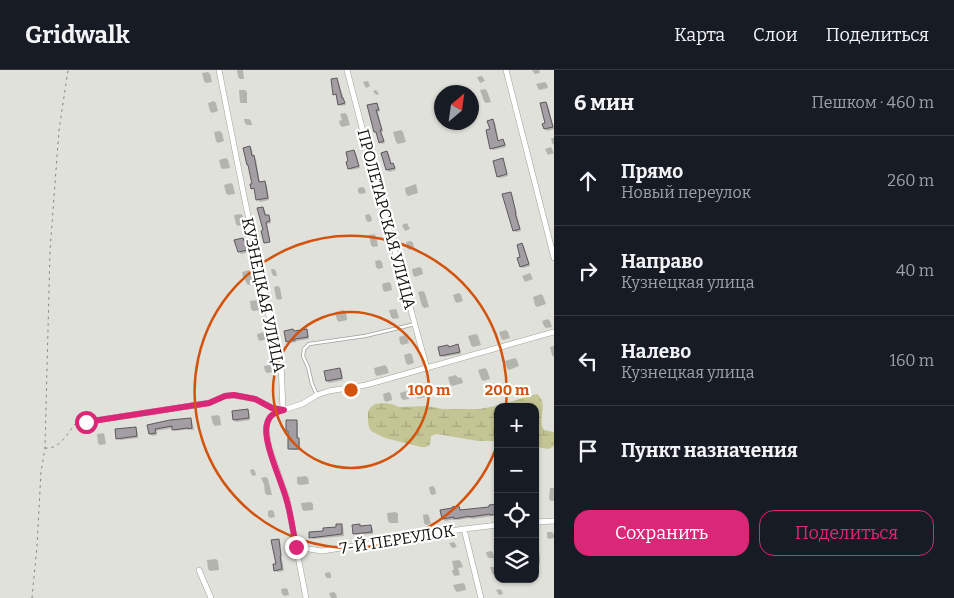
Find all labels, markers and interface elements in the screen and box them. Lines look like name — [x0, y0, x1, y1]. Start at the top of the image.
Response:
text: Gridwalk — [25, 21, 130, 49]
text: Карта — [674, 24, 725, 46]
text: Слои — [753, 24, 798, 46]
text: Поделиться — [826, 24, 929, 46]
north arrow — [434, 85, 479, 130]
text: 6 мин — [574, 90, 634, 116]
text: Пешком · 460 m — [812, 93, 934, 112]
street label: ПРОЛЕТАРСКАЯ УЛИЦА — [353, 127, 420, 312]
text: Прямо — [621, 160, 683, 183]
icon: ahead — [574, 167, 602, 195]
text: 260 m — [887, 171, 934, 190]
text: Новый переулок — [621, 183, 751, 202]
street label: КУЗНЕЦКАЯ УЛИЦА — [238, 216, 289, 375]
text: Направо — [621, 250, 703, 273]
icon: right — [574, 257, 602, 285]
text: 40 m — [896, 261, 934, 280]
text: Кузнецкая улица — [621, 273, 754, 292]
text: Налево — [621, 340, 691, 363]
icon: left — [574, 347, 602, 375]
text: 160 m — [889, 351, 934, 370]
text: Кузнецкая улица — [621, 363, 754, 382]
centre of rings — [342, 381, 360, 399]
text: 100 m — [408, 381, 451, 399]
text: 200 m — [485, 381, 530, 399]
map controls — [494, 403, 539, 583]
button: + — [494, 403, 539, 448]
route start — [75, 411, 98, 434]
icon: arrive — [574, 437, 602, 465]
text: Пункт назначения — [621, 439, 798, 462]
button: − — [494, 448, 539, 493]
button: locate — [494, 493, 539, 538]
button: Сохранить — [574, 510, 749, 556]
button: Поделиться — [759, 510, 934, 556]
street label: 7-Й ПЕРЕУЛОК — [338, 520, 457, 558]
route end — [285, 536, 308, 559]
button: layers — [494, 538, 539, 583]

